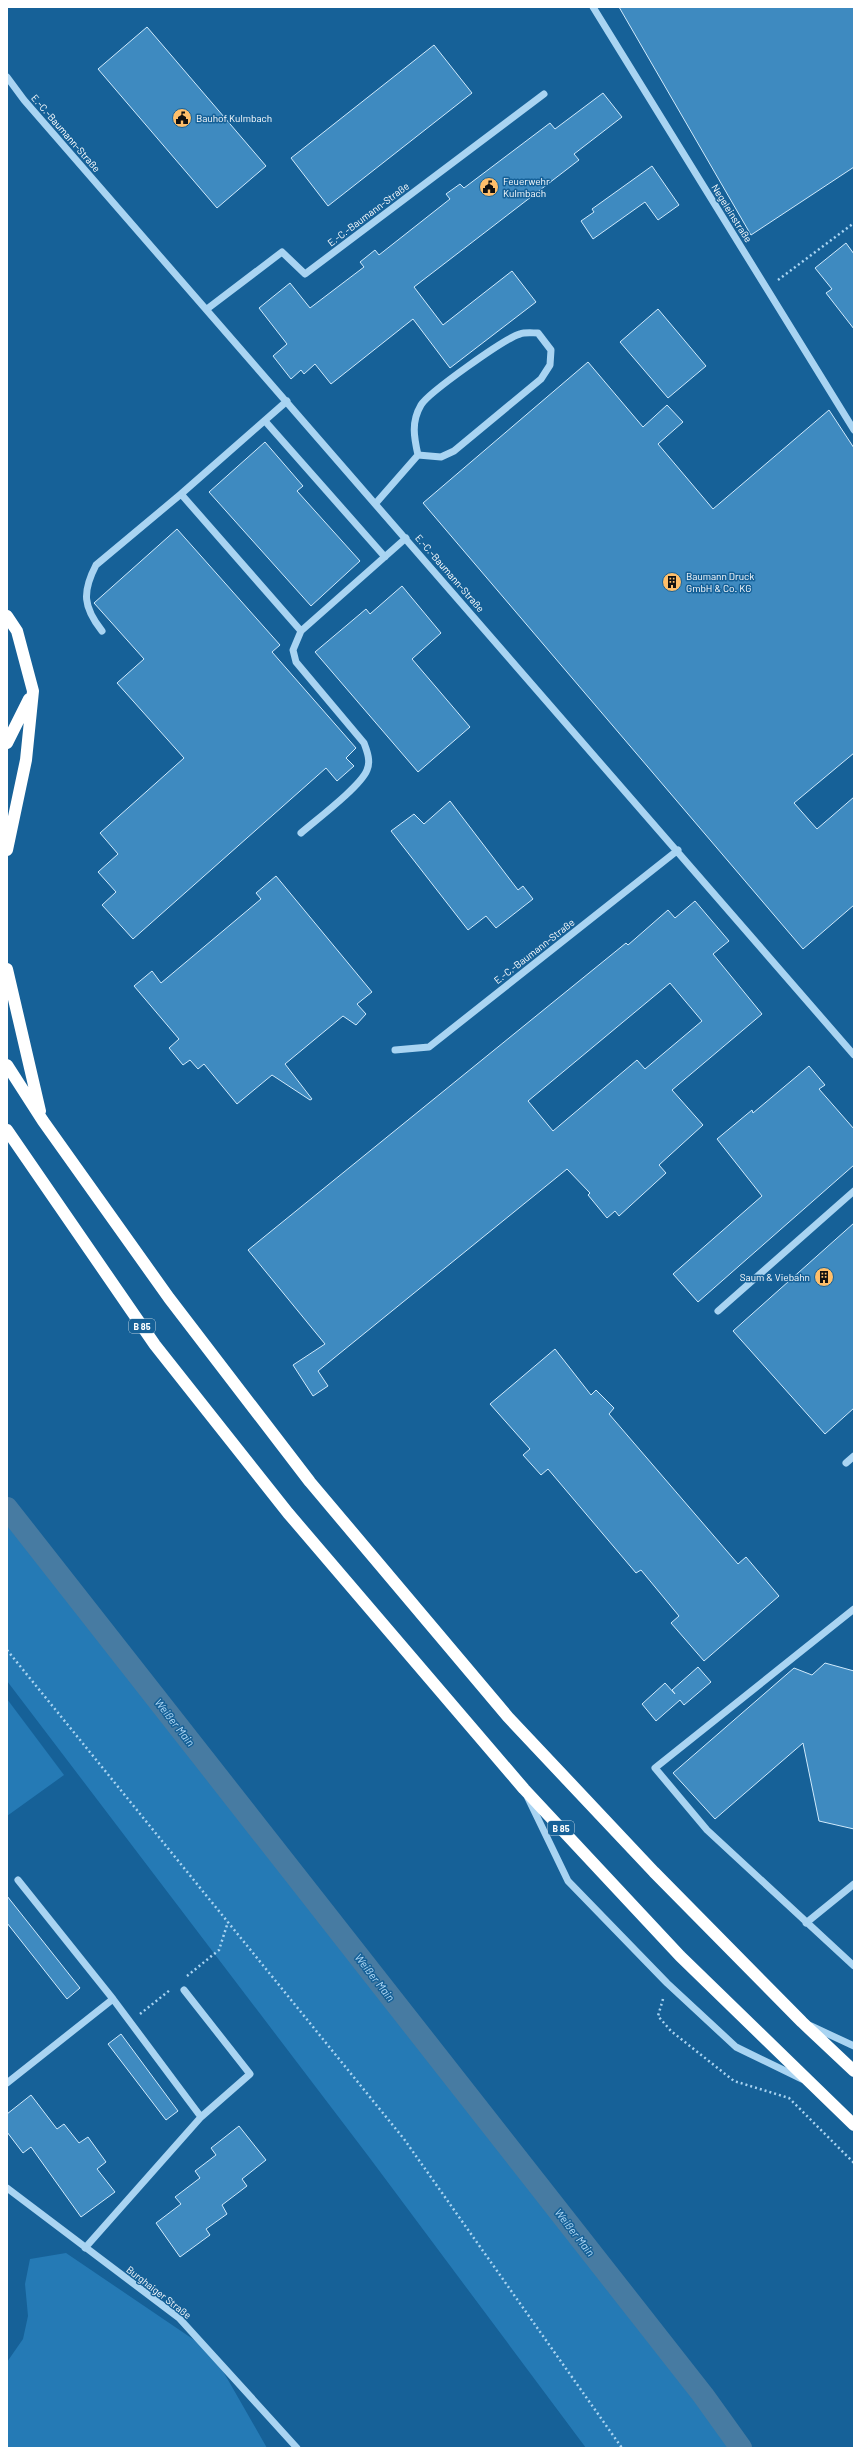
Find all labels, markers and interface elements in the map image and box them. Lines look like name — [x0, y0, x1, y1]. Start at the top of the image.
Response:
street label: E.-C.-Baumann-Straße — [29, 92, 103, 174]
public building icon: Bauhof Kulmbach — [171, 107, 193, 129]
place label: Bauhof Kulmbach — [196, 112, 272, 124]
place label: Feuerwehr Kulmbach — [503, 175, 550, 199]
public building icon: Feuerwehr Kulmbach — [478, 176, 500, 198]
street label: E.-C.-Baumann-Straße — [325, 179, 411, 249]
street label: Negeleinstraße — [709, 182, 755, 244]
street label: E.-C.-Baumann-Straße — [413, 532, 487, 614]
place label: Baumann Druck GmbH & Co. KG — [686, 570, 754, 594]
building icon: Baumann Druck GmbH & Co. KG — [661, 571, 683, 593]
street label: E.-C.-Baumann-Straße — [491, 916, 577, 986]
building icon: Saum & Viebahn — [813, 1266, 835, 1288]
place label: Saum & Viebahn — [740, 1271, 810, 1283]
road number: B 85 — [129, 1319, 155, 1333]
water label: Weißer Main — [152, 1696, 198, 1749]
road number: B 85 — [548, 1821, 574, 1835]
water label: Weißer Main — [352, 1951, 398, 2004]
water label: Weißer Main — [552, 2206, 598, 2259]
street label: Burghaiger Straße — [124, 2263, 194, 2321]

